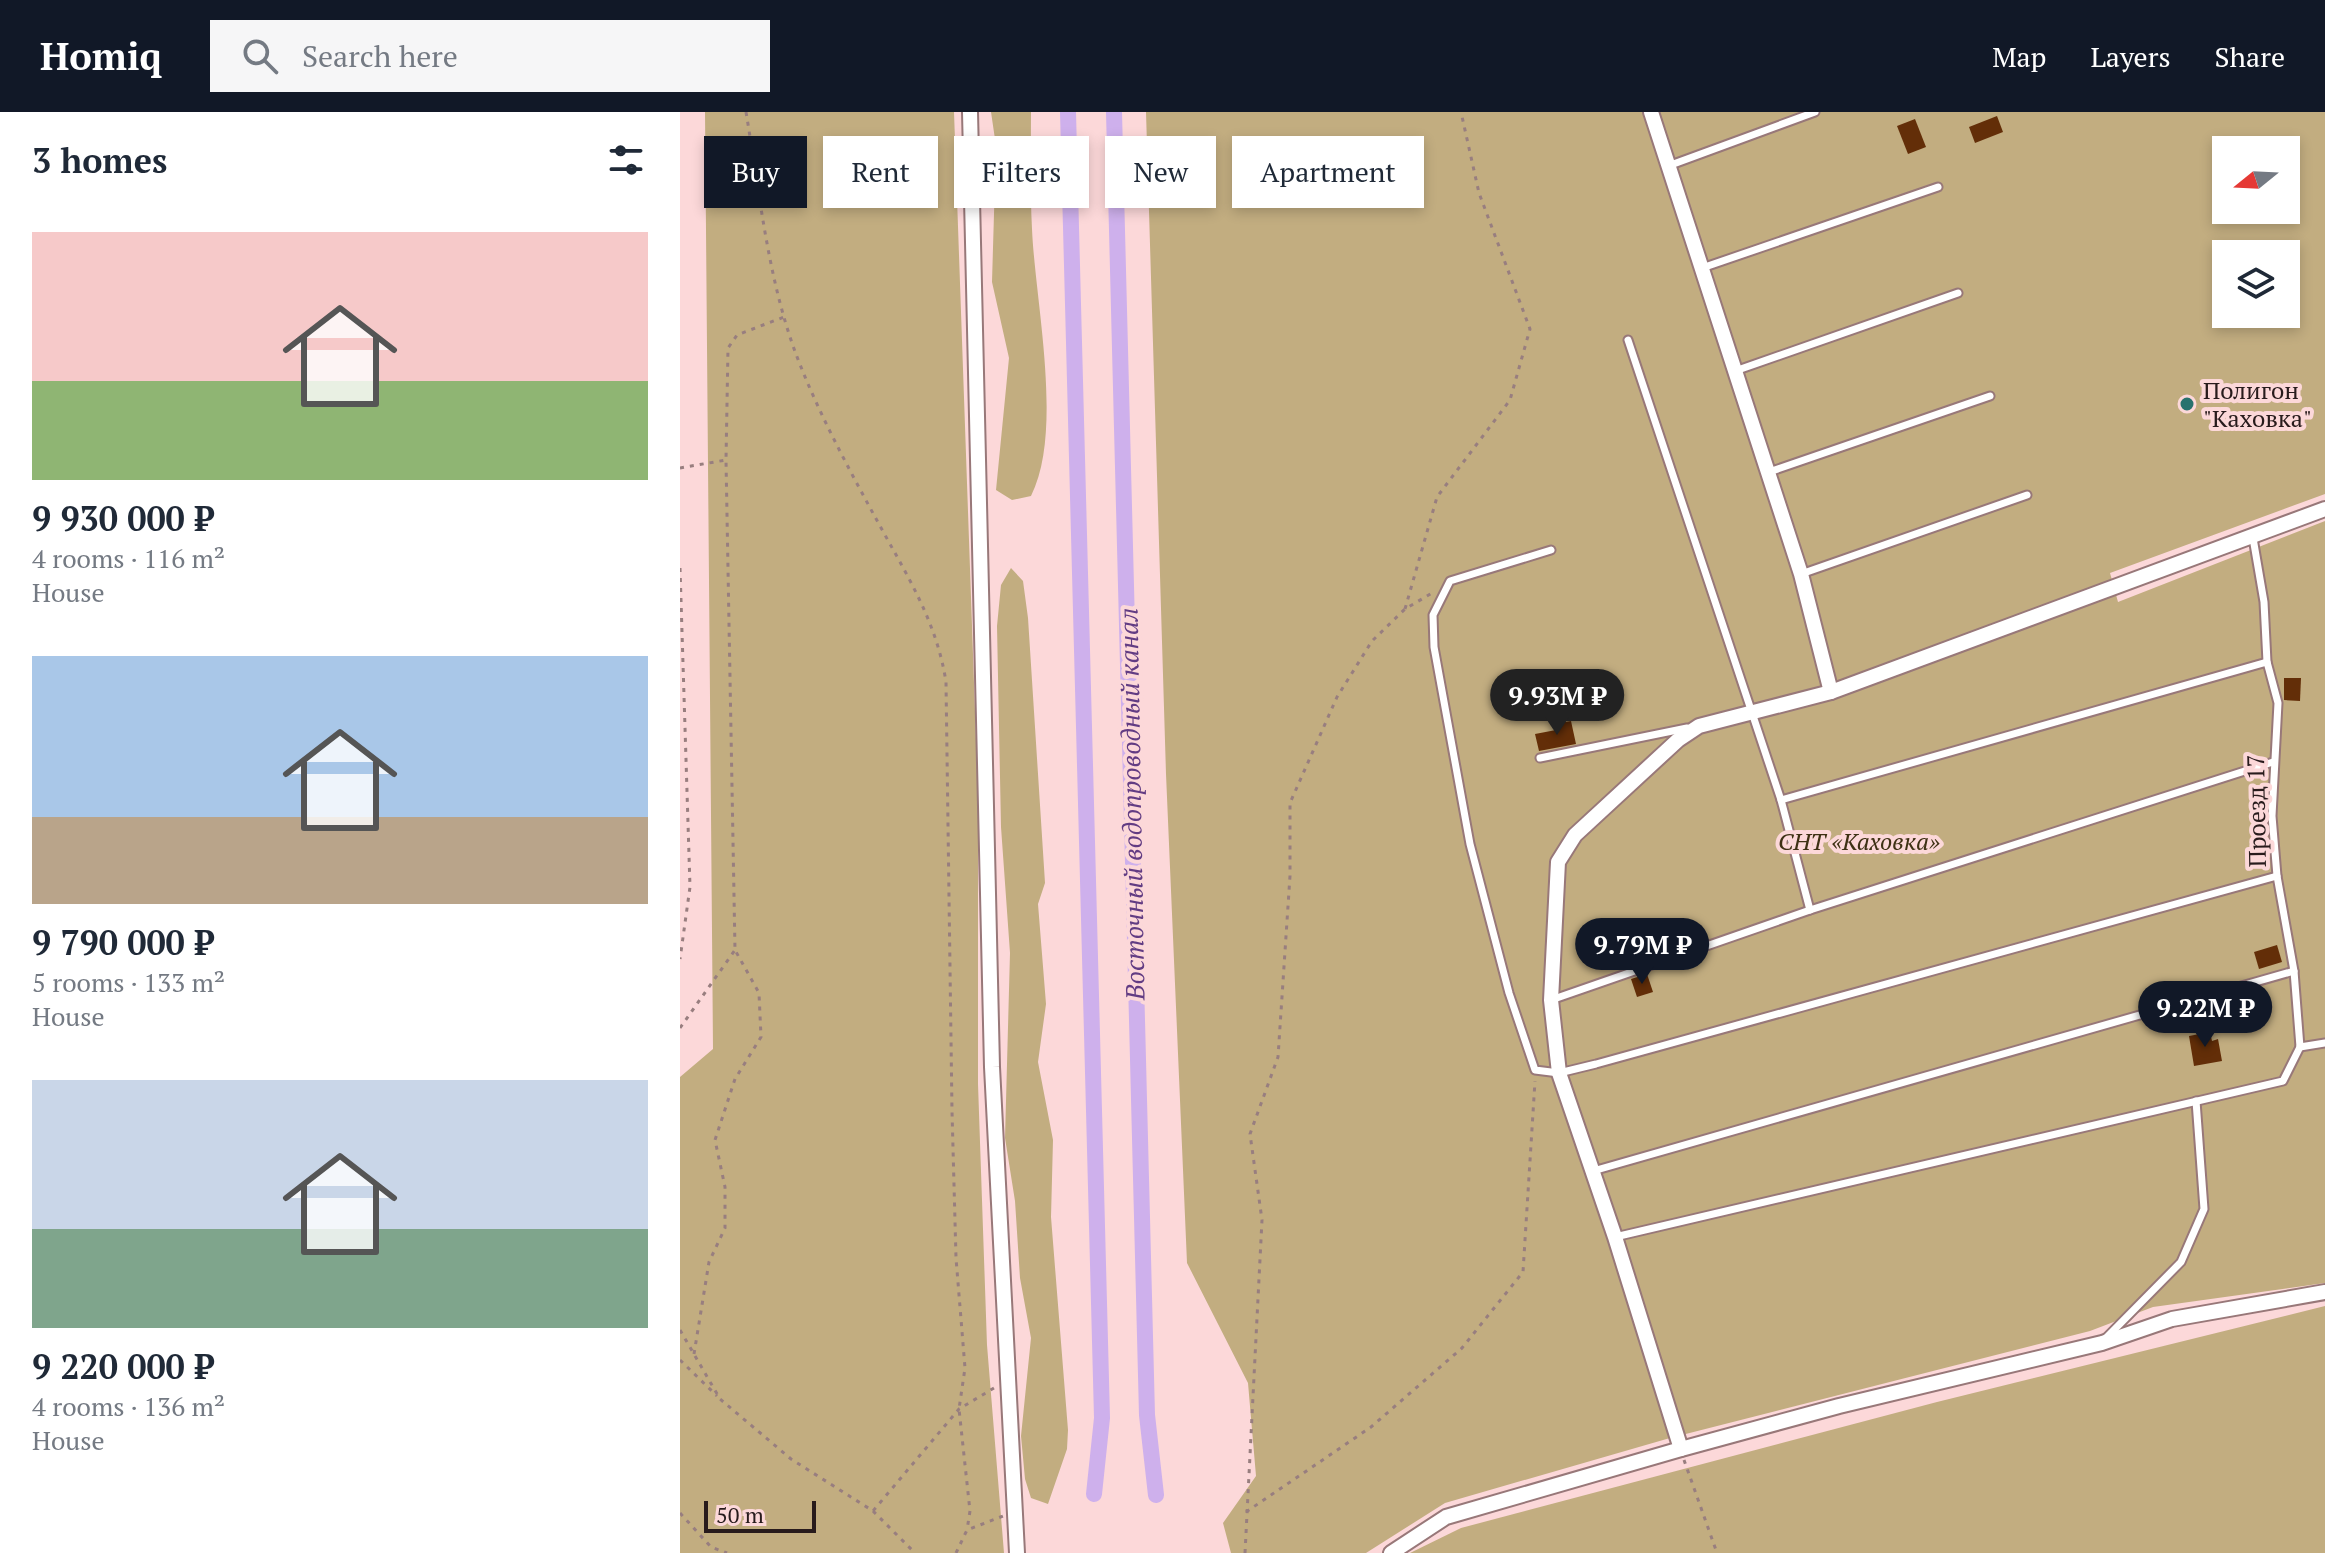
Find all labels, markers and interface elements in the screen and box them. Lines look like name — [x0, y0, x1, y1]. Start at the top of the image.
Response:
search box — [210, 20, 770, 92]
text: Homiq — [40, 31, 162, 81]
icon: search — [238, 34, 282, 78]
text: Search here — [302, 36, 458, 76]
text: Map — [1992, 38, 2046, 75]
text: Layers — [2090, 38, 2171, 75]
text: Share — [2215, 38, 2285, 75]
chip: Buy — [704, 136, 807, 208]
chip: Rent — [823, 136, 938, 208]
chip: Filters — [954, 136, 1089, 208]
chip: New — [1105, 136, 1216, 208]
chip: Apartment — [1232, 136, 1424, 208]
north arrow — [2212, 136, 2300, 224]
map controls — [2212, 136, 2300, 328]
text: 3 homes — [32, 138, 167, 183]
icon: filters — [604, 138, 648, 182]
button: layers — [2212, 240, 2300, 328]
icon: home — [268, 284, 412, 428]
place label: Полигон "Каховка" — [2203, 374, 2312, 434]
marker: Полигон "Каховка" — [2178, 395, 2196, 413]
text: 9 930 000 ₽ — [32, 496, 213, 541]
text: 4 rooms · 116 m² — [32, 541, 225, 575]
text: House — [32, 575, 105, 609]
water label: Восточный водопроводный канал — [1111, 608, 1151, 1001]
pin: 9.93M ₽ — [1483, 669, 1631, 737]
text: 9.93M ₽ — [1508, 678, 1606, 712]
icon: home — [268, 708, 412, 852]
street label: Проезд 17 — [2239, 754, 2273, 868]
park label: СНТ «Каховка» — [1778, 825, 1940, 857]
pin: 9.79M ₽ — [1568, 918, 1716, 986]
text: 9 790 000 ₽ — [32, 920, 213, 965]
text: 9.79M ₽ — [1593, 927, 1691, 961]
text: 5 rooms · 133 m² — [32, 965, 225, 999]
pin: 9.22M ₽ — [2131, 981, 2279, 1049]
text: 9.22M ₽ — [2156, 990, 2254, 1024]
text: House — [32, 999, 105, 1033]
icon: home — [268, 1132, 412, 1276]
text: 9 220 000 ₽ — [32, 1344, 213, 1389]
text: 4 rooms · 136 m² — [32, 1389, 225, 1423]
text: House — [32, 1423, 105, 1457]
scale bar — [704, 1497, 816, 1533]
text: 50 m — [716, 1500, 764, 1529]

